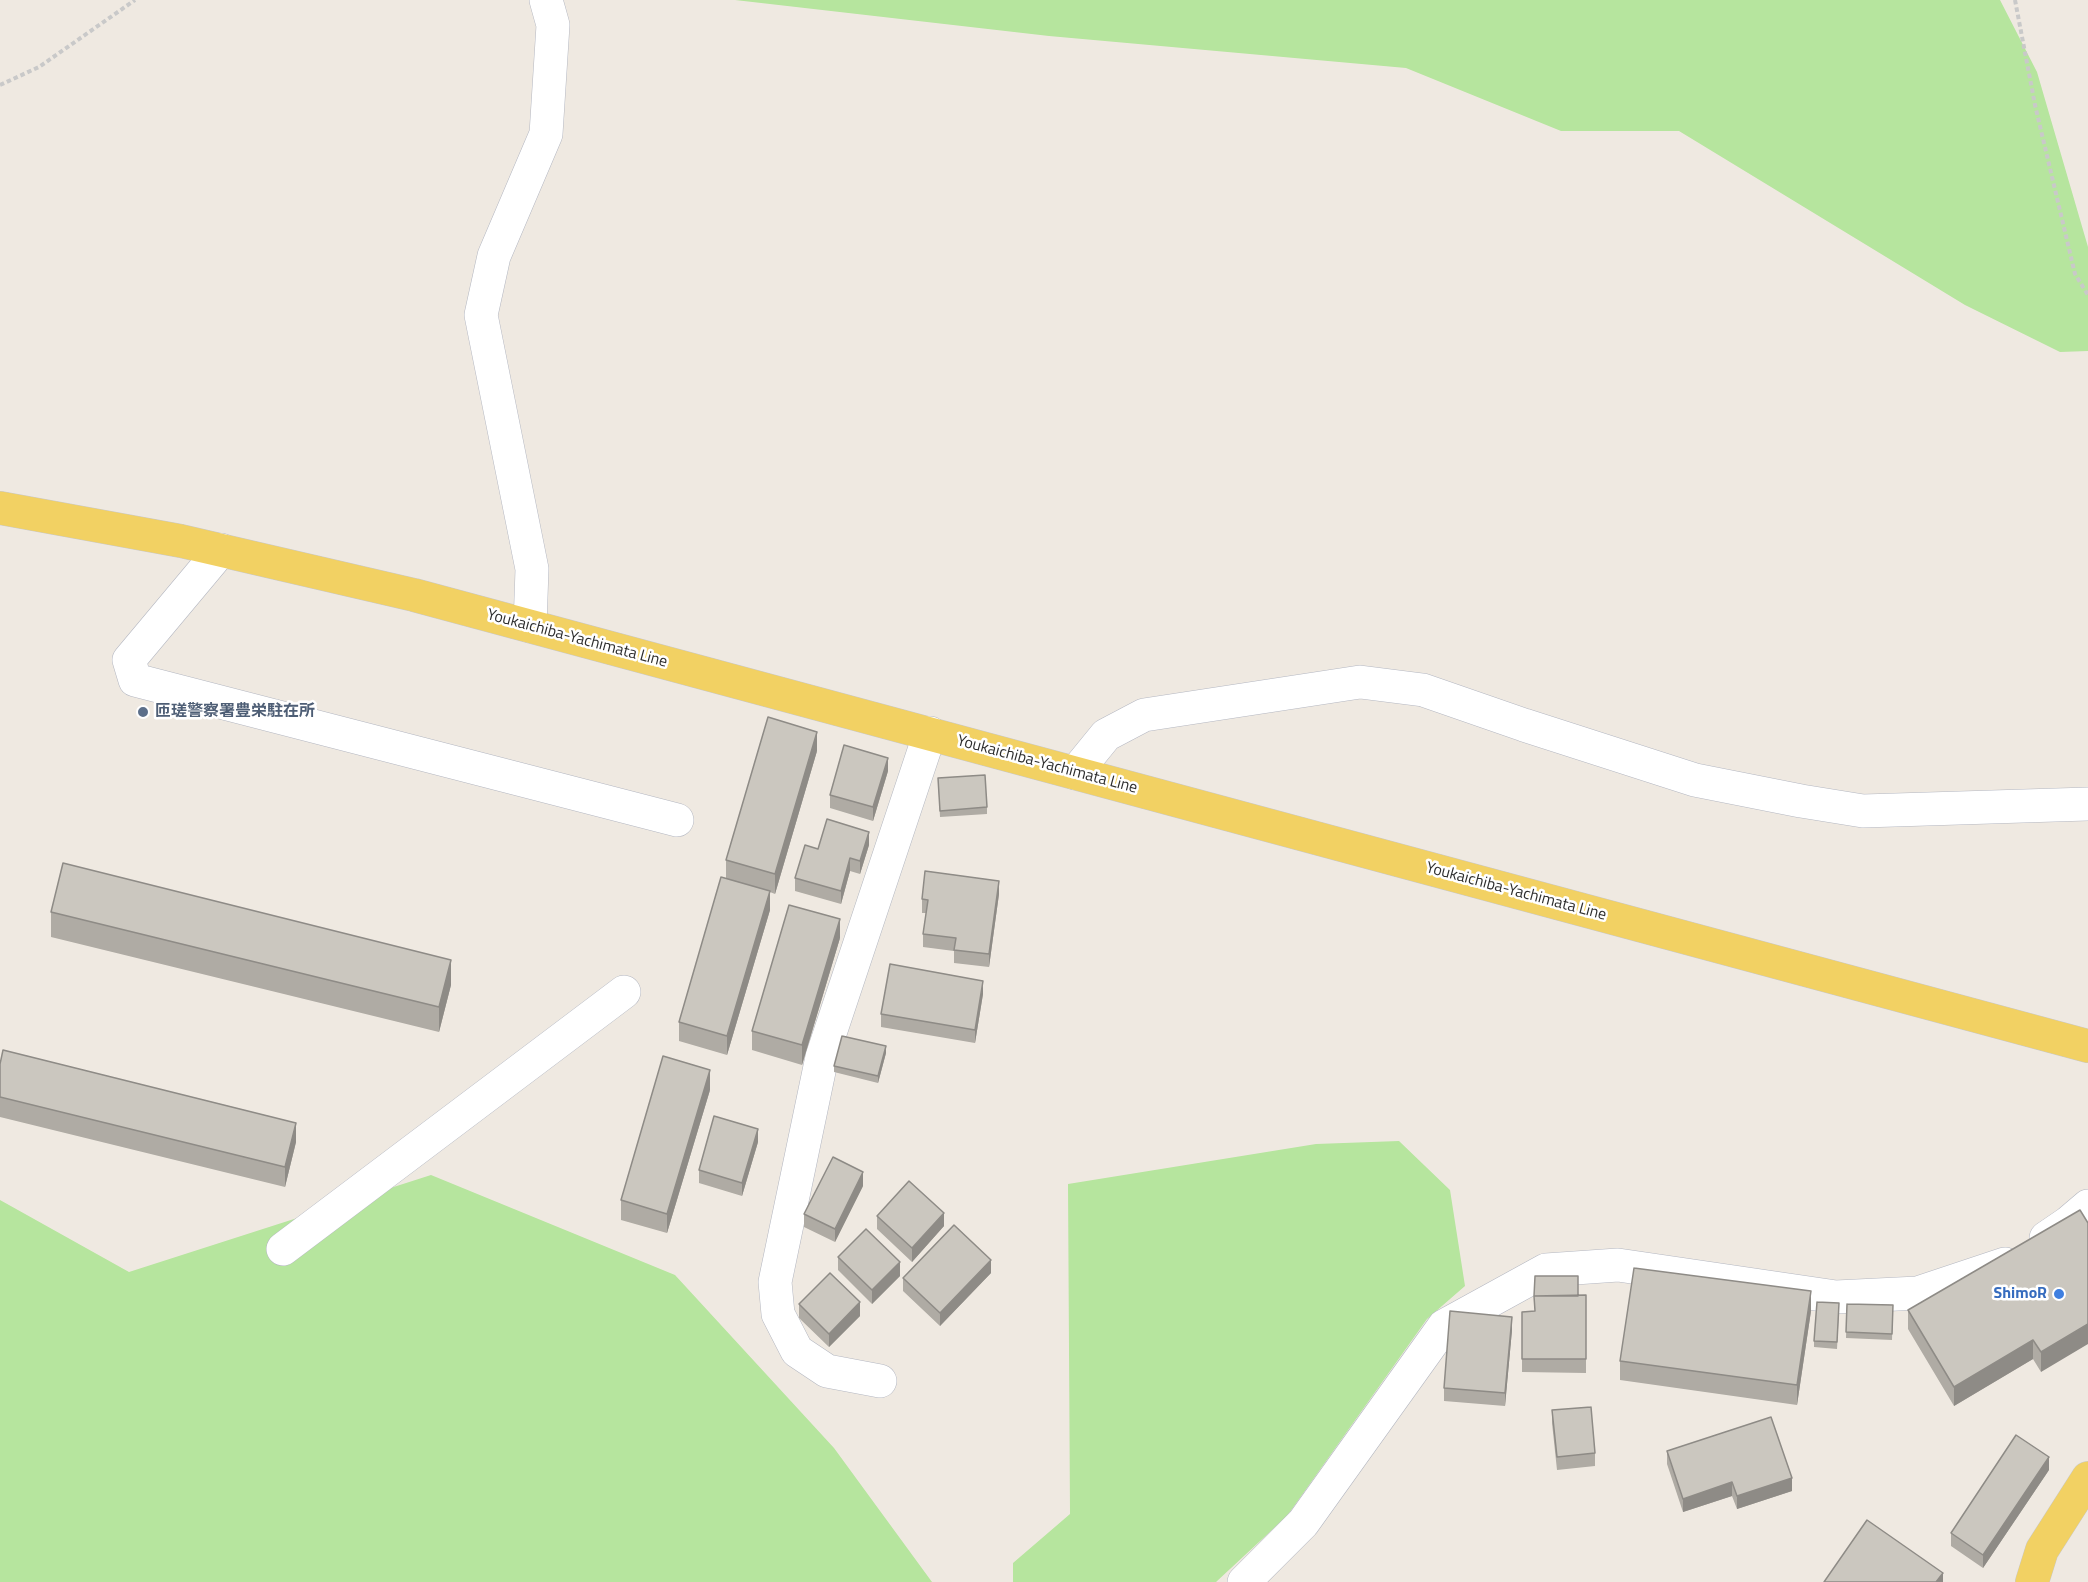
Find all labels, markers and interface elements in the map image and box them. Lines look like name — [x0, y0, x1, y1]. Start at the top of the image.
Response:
street label: Youkaichiba-Yachimata Line — [485, 606, 669, 672]
place label: 匝瑳警察署豊栄駐在所 — [155, 702, 315, 722]
marker: 匝瑳警察署豊栄駐在所 — [136, 705, 150, 719]
street label: Youkaichiba-Yachimata Line — [955, 732, 1139, 798]
street label: Youkaichiba-Yachimata Line — [1424, 859, 1608, 925]
place label: ShimoR — [1994, 1284, 2047, 1304]
marker: ShimoR — [2052, 1287, 2066, 1301]

